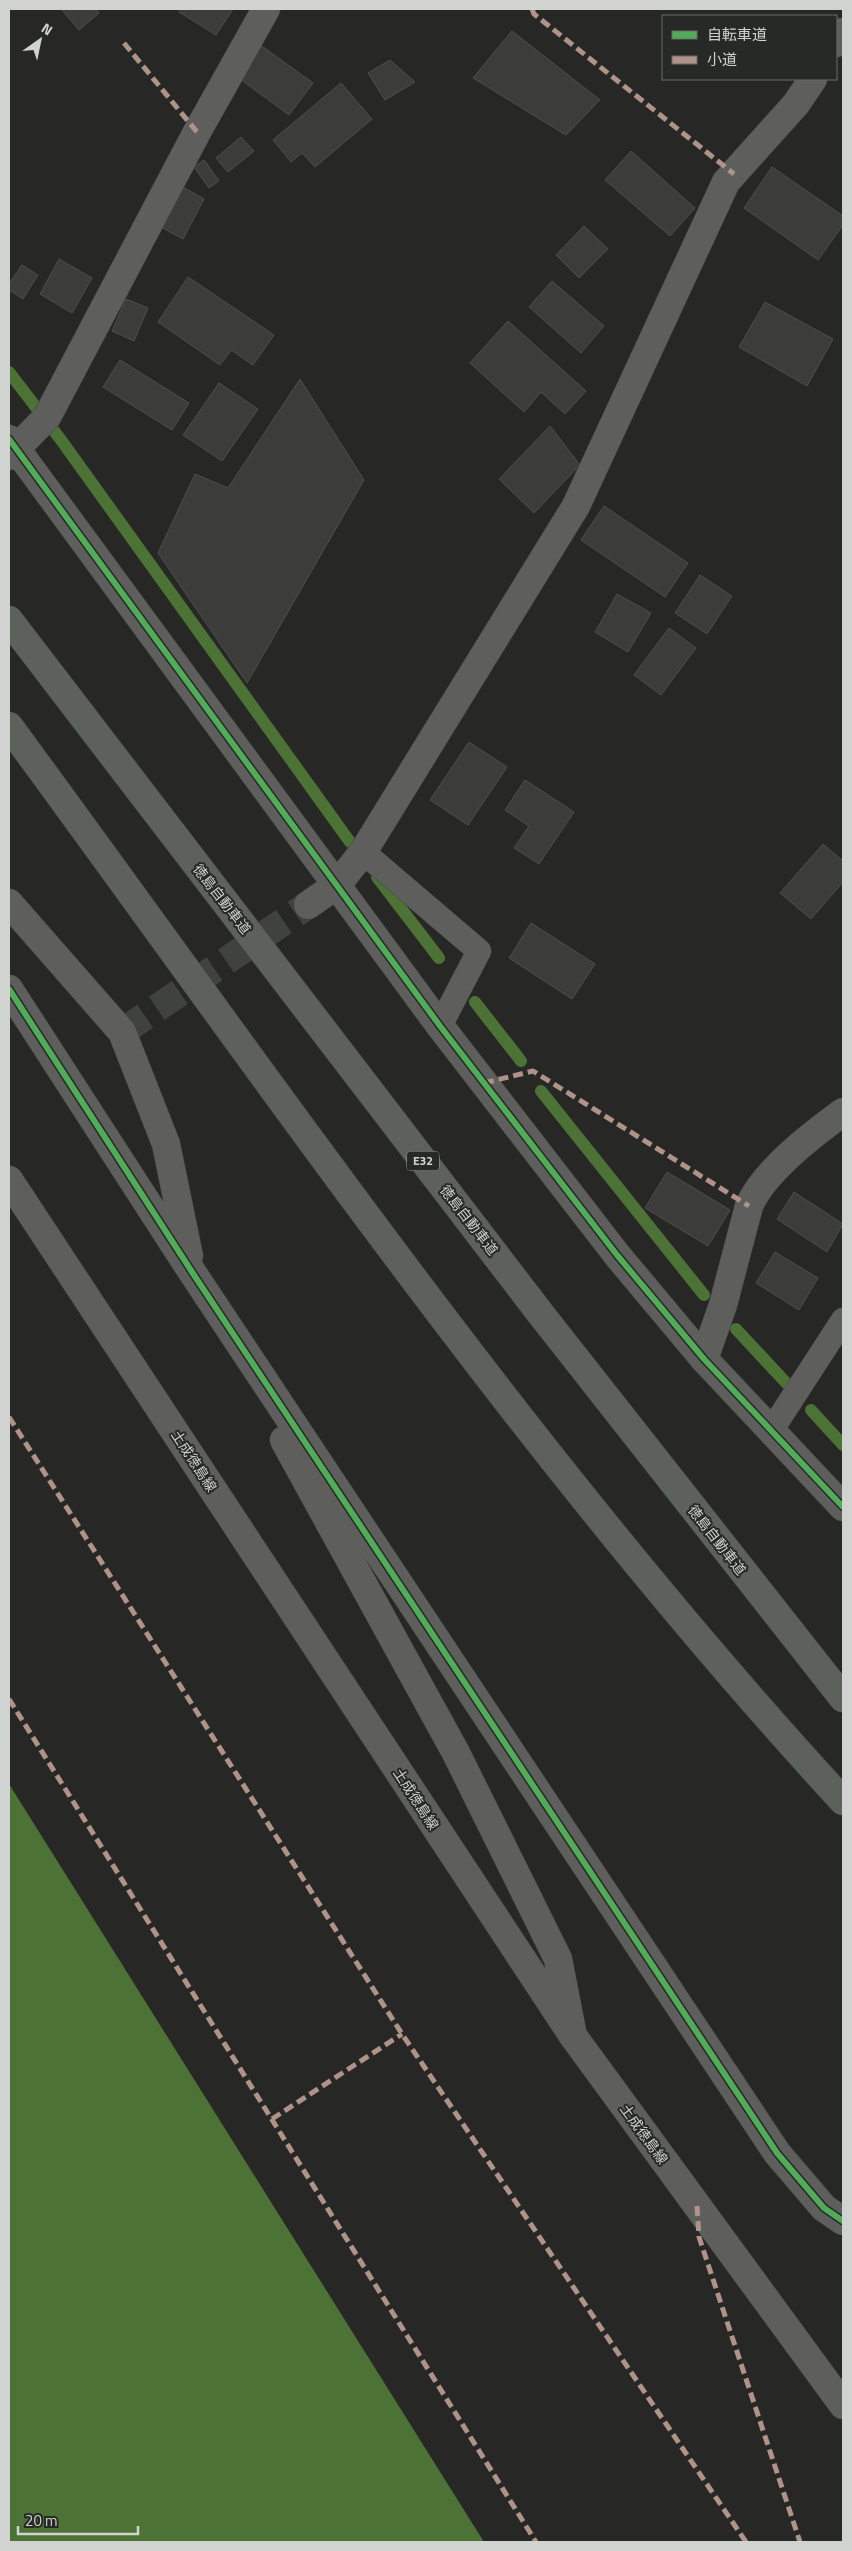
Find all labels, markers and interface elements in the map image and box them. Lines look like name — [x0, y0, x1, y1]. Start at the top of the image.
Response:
north arrow — [15, 15, 65, 65]
legend — [662, 15, 837, 80]
text: N — [38, 17, 57, 40]
text: 自転車道 — [707, 23, 767, 46]
text: 小道 — [707, 48, 737, 71]
street label: 徳島自動車道 — [188, 859, 257, 938]
road number: E32 — [407, 1152, 439, 1170]
street label: 徳島自動車道 — [435, 1180, 504, 1259]
street label: 土成徳島線 — [167, 1426, 222, 1496]
street label: 徳島自動車道 — [683, 1500, 752, 1579]
street label: 土成徳島線 — [389, 1764, 444, 1834]
street label: 土成徳島線 — [615, 2099, 673, 2168]
scale bar — [18, 2504, 138, 2536]
text: 20 m — [25, 2509, 58, 2532]

